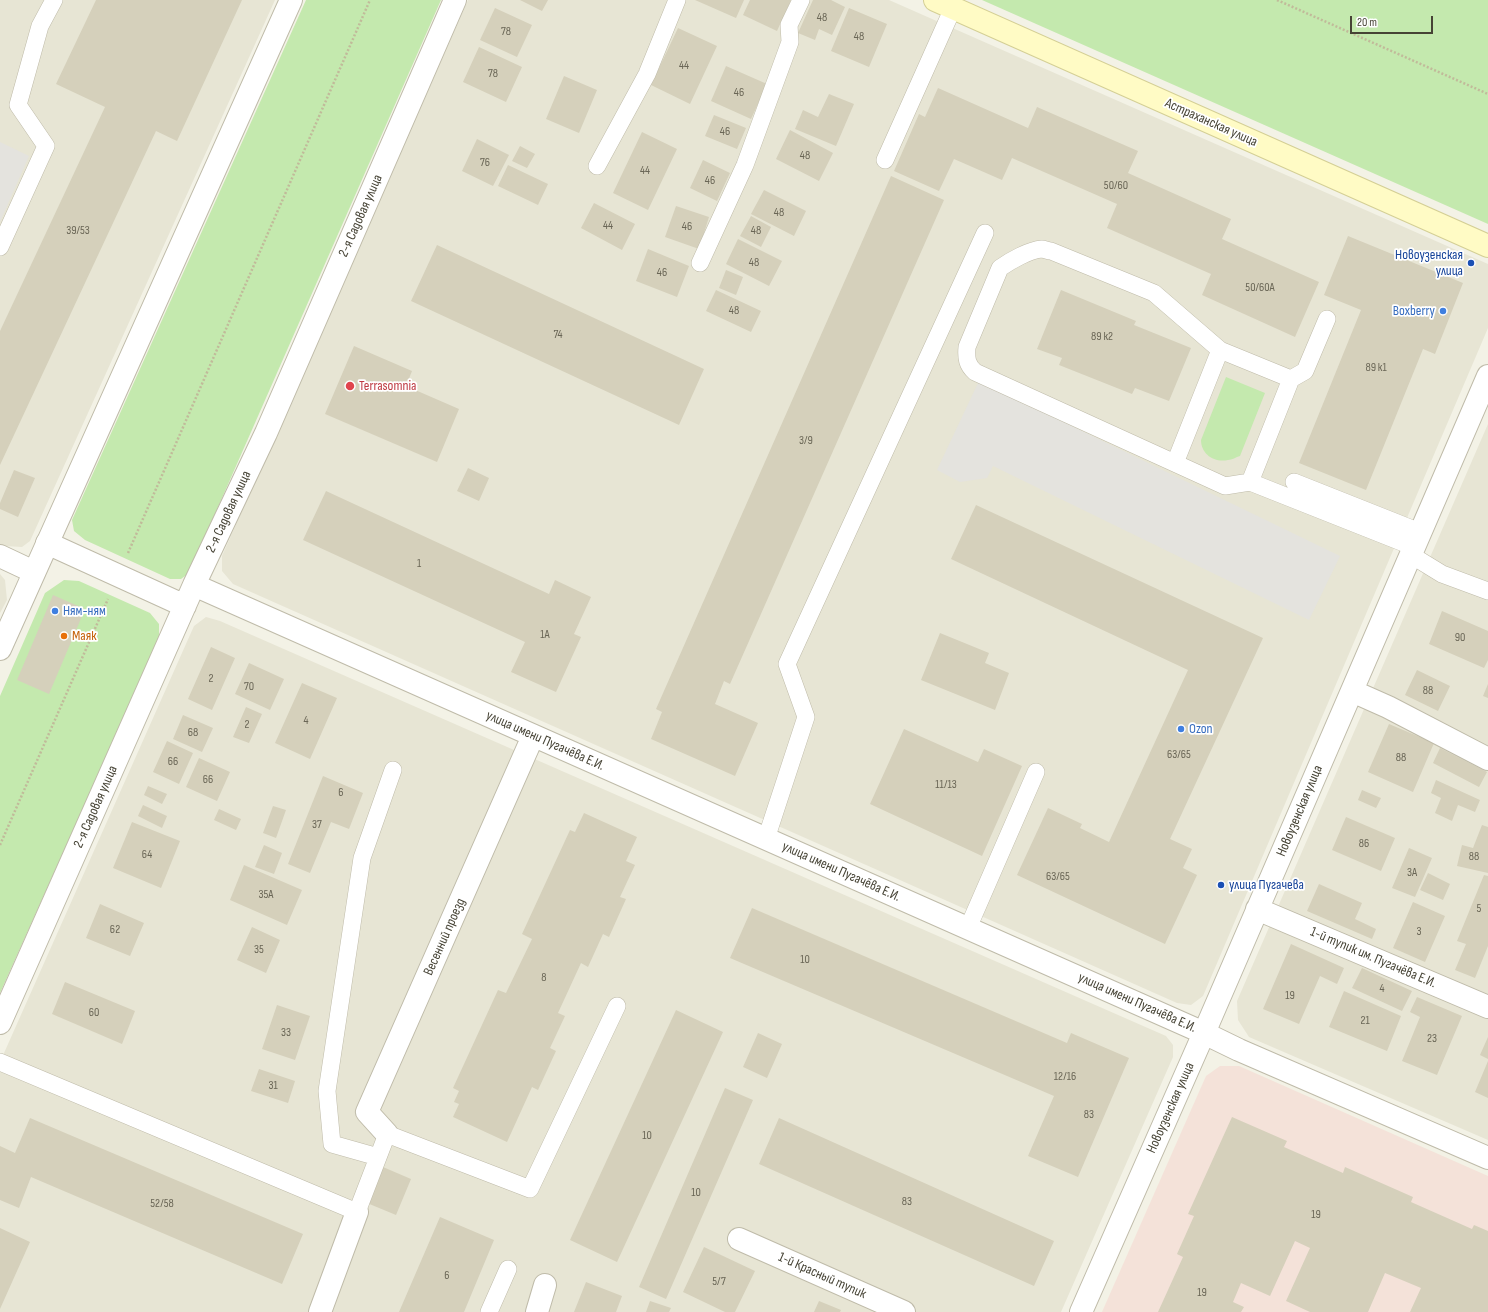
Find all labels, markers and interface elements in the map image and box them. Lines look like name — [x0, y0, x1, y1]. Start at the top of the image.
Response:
scale bar — [1352, 8, 1435, 34]
house number: 48 — [817, 11, 827, 25]
text: 20 m — [1357, 15, 1377, 30]
house number: 78 — [501, 25, 511, 39]
house number: 48 — [854, 30, 864, 44]
house number: 44 — [679, 59, 689, 73]
house number: 78 — [488, 67, 498, 81]
house number: 46 — [734, 86, 744, 100]
street label: Астраханская улица — [1162, 95, 1260, 151]
house number: 46 — [720, 125, 730, 139]
house number: 48 — [800, 149, 810, 163]
house number: 76 — [480, 156, 490, 170]
house number: 44 — [640, 164, 650, 178]
street label: 2-я Садовая улица — [335, 172, 387, 260]
house number: 46 — [705, 174, 715, 188]
house number: 50/60 — [1104, 179, 1128, 193]
house number: 48 — [774, 206, 784, 220]
house number: 44 — [603, 219, 613, 233]
house number: 46 — [682, 220, 692, 234]
house number: 39/53 — [66, 224, 90, 238]
house number: 48 — [751, 224, 761, 238]
place label: Новоузенская улица — [1395, 247, 1463, 280]
house number: 48 — [749, 256, 759, 270]
marker: Новоузенская улица — [1466, 258, 1476, 268]
house number: 46 — [657, 266, 667, 280]
house number: 50/60А — [1245, 281, 1275, 295]
place label: Boxberry — [1393, 303, 1435, 319]
house number: 48 — [729, 304, 739, 318]
marker: Boxberry — [1438, 306, 1448, 316]
house number: 74 — [553, 328, 563, 342]
house number: 89 к2 — [1091, 330, 1113, 344]
house number: 89 к1 — [1365, 361, 1387, 375]
place label: Terrasomnia — [359, 378, 416, 394]
marker: Terrasomnia — [344, 380, 356, 392]
house number: 3/9 — [799, 434, 813, 448]
street label: 2-я Садовая улица — [203, 468, 255, 556]
house number: 1 — [417, 557, 421, 571]
place label: Ням-ням — [63, 603, 106, 619]
marker: Ням-ням — [50, 606, 60, 616]
place label: Маяк — [72, 628, 96, 644]
house number: 1А — [540, 628, 550, 642]
marker: Маяк — [59, 631, 69, 641]
house number: 90 — [1455, 631, 1465, 645]
house number: 2 — [209, 672, 213, 686]
house number: 70 — [244, 680, 254, 694]
house number: 88 — [1423, 684, 1433, 698]
street label: улица имени Пугачёва Е.И. — [483, 707, 607, 775]
house number: 4 — [303, 714, 309, 728]
house number: 2 — [245, 718, 249, 732]
place label: Ozon — [1189, 721, 1213, 737]
marker: Ozon — [1176, 724, 1186, 734]
house number: 68 — [188, 726, 198, 740]
house number: 63/65 — [1167, 748, 1191, 762]
house number: 88 — [1396, 751, 1406, 765]
house number: 66 — [168, 755, 178, 769]
street label: 2-я Садовая улица — [70, 763, 122, 851]
street label: Новоузенская улица — [1273, 763, 1327, 859]
house number: 66 — [203, 773, 213, 787]
house number: 11/13 — [935, 778, 957, 792]
house number: 6 — [338, 786, 344, 800]
house number: 37 — [312, 818, 322, 832]
house number: 86 — [1359, 837, 1369, 851]
street label: улица имени Пугачёва Е.И. — [779, 838, 903, 906]
house number: 64 — [142, 848, 152, 862]
house number: 88 — [1469, 850, 1479, 864]
house number: 3А — [1407, 866, 1417, 880]
house number: 63/65 — [1046, 870, 1070, 884]
place label: улица Пугачева — [1229, 877, 1304, 893]
marker: улица Пугачева — [1216, 880, 1226, 890]
house number: 35А — [259, 888, 273, 902]
street label: Весенний проезд — [420, 896, 470, 978]
house number: 5 — [1477, 902, 1481, 916]
house number: 62 — [110, 923, 120, 937]
street label: 1-й тупик им. Пугачёва Е.И. — [1307, 924, 1439, 992]
house number: 3 — [1416, 925, 1422, 939]
house number: 35 — [254, 943, 264, 957]
house number: 10 — [800, 953, 810, 967]
street label: улица имени Пугачёва Е.И. — [1075, 969, 1199, 1037]
house number: 8 — [541, 971, 547, 985]
house number: 4 — [1379, 982, 1385, 996]
house number: 19 — [1285, 989, 1295, 1003]
house number: 60 — [89, 1006, 99, 1020]
house number: 21 — [1360, 1014, 1370, 1028]
house number: 33 — [281, 1026, 291, 1040]
house number: 23 — [1427, 1032, 1437, 1046]
street label: Новоузенская улица — [1143, 1060, 1199, 1156]
house number: 12/16 — [1054, 1070, 1076, 1084]
house number: 31 — [268, 1079, 278, 1093]
house number: 83 — [1084, 1108, 1094, 1122]
house number: 10 — [642, 1129, 652, 1143]
house number: 10 — [691, 1186, 701, 1200]
house number: 83 — [902, 1195, 912, 1209]
house number: 52/58 — [150, 1197, 174, 1211]
house number: 19 — [1311, 1208, 1321, 1222]
street label: 1-й Красный тупик — [775, 1249, 869, 1303]
house number: 6 — [444, 1269, 450, 1283]
house number: 5/7 — [712, 1275, 726, 1289]
house number: 19 — [1197, 1286, 1207, 1300]

